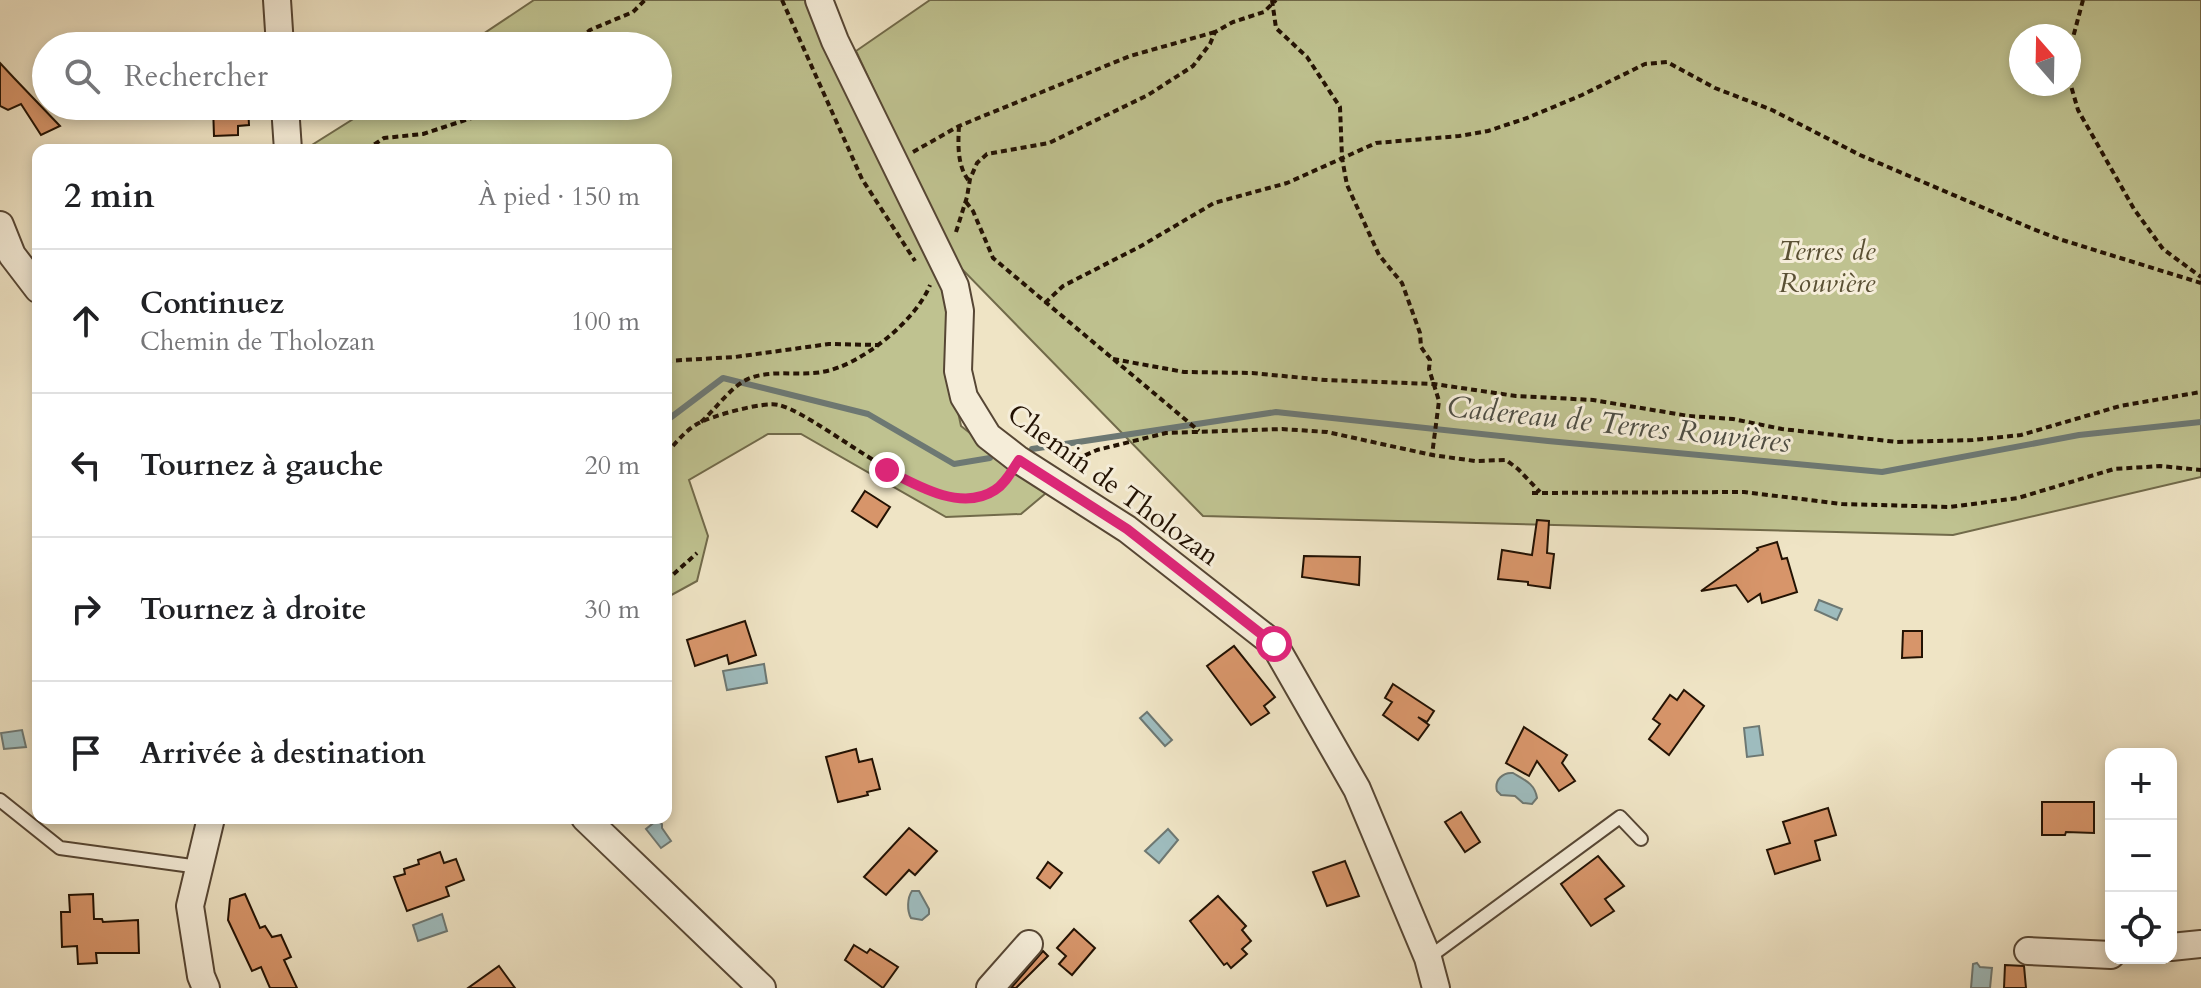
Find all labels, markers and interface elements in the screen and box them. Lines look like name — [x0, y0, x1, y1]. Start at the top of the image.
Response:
north arrow — [2009, 24, 2081, 96]
search box — [32, 32, 672, 120]
icon: search — [60, 54, 104, 98]
text: Rechercher — [124, 56, 268, 97]
text: 2 min — [64, 173, 155, 219]
text: À pied · 150 m — [478, 179, 640, 214]
park label: Terres de Rouvière — [1778, 232, 1876, 302]
text: Continuez — [140, 283, 284, 324]
icon: ahead — [64, 299, 108, 343]
text: 100 m — [571, 304, 640, 339]
text: Chemin de Tholozan — [140, 324, 375, 359]
water label: Cadereau de Terres Rouvières — [1445, 386, 1793, 463]
street label: Chemin de Tholozan — [1000, 395, 1227, 575]
icon: left — [64, 443, 108, 487]
text: Tournez à gauche — [140, 445, 384, 486]
text: 20 m — [584, 448, 640, 483]
route end — [869, 452, 905, 488]
icon: right — [64, 587, 108, 631]
text: Tournez à droite — [140, 589, 367, 630]
text: 30 m — [584, 592, 640, 627]
route start — [1256, 626, 1292, 662]
icon: arrive — [64, 731, 108, 775]
text: Arrivée à destination — [140, 733, 426, 774]
map controls — [2105, 748, 2177, 964]
button: + — [2105, 748, 2177, 820]
button: − — [2105, 820, 2177, 892]
button: locate — [2105, 892, 2177, 964]

